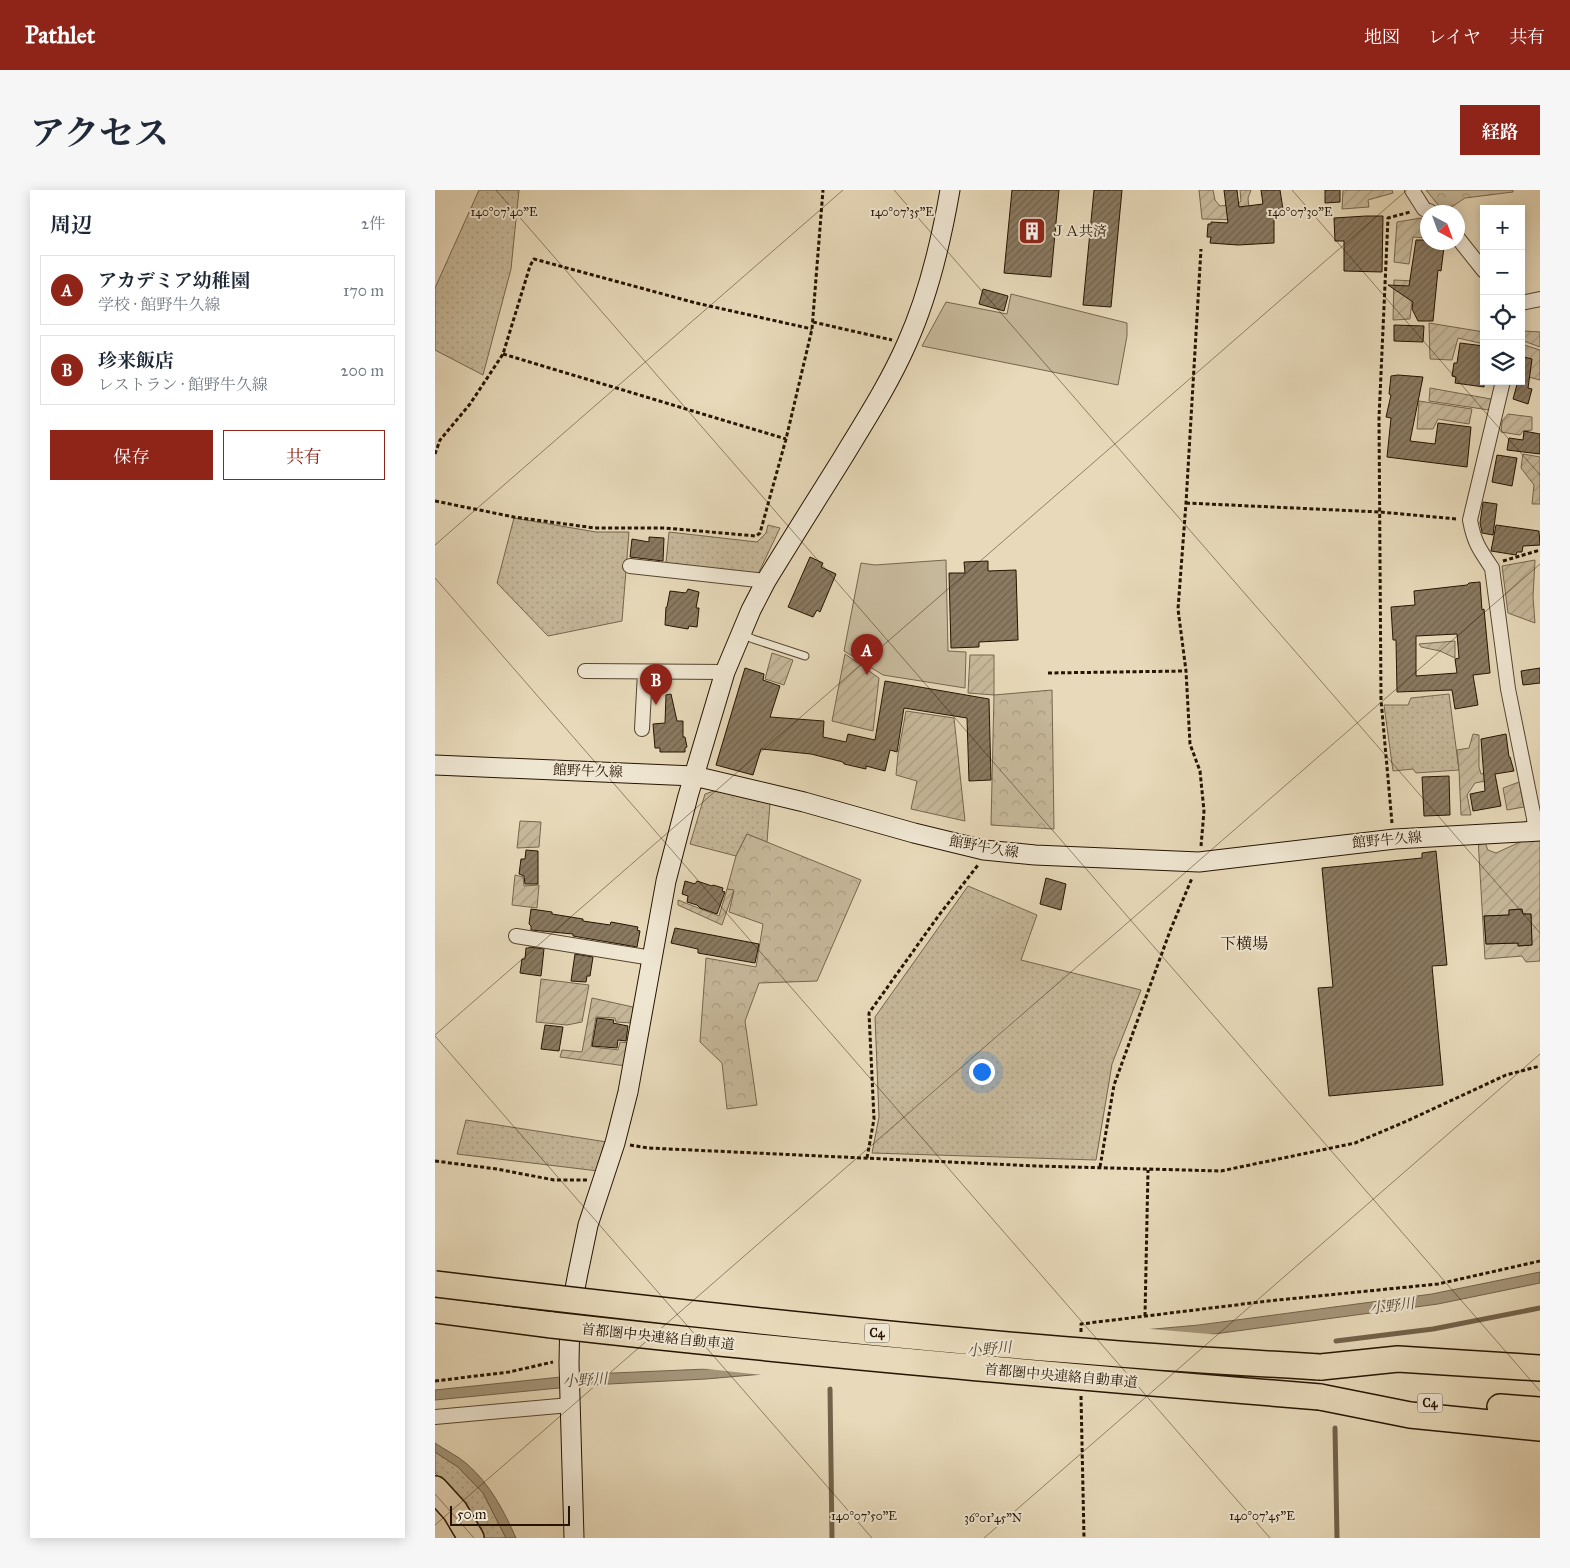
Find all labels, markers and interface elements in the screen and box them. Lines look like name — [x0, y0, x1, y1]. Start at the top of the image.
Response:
text: Pathlet — [25, 20, 95, 50]
text: 地図 — [1364, 26, 1400, 48]
text: レイヤ — [1428, 26, 1481, 48]
text: 共有 — [1509, 26, 1545, 48]
button: 経路 — [1460, 105, 1540, 155]
text: アクセス — [30, 112, 169, 155]
text: 140°07'40"E — [471, 205, 538, 219]
text: 140°07'35"E — [870, 205, 934, 219]
text: 140°07'30"E — [1267, 205, 1333, 219]
north arrow — [1420, 205, 1465, 250]
map controls — [1480, 205, 1525, 385]
button: + — [1480, 205, 1525, 250]
text: 周辺 — [50, 212, 92, 238]
text: 2件 — [361, 214, 385, 233]
building icon: ＪＡ共済 — [1017, 216, 1047, 246]
place label: ＪＡ共済 — [1051, 223, 1107, 240]
button: − — [1480, 250, 1525, 295]
text: アカデミア幼稚園 — [98, 269, 250, 292]
text: A — [62, 281, 72, 300]
text: 170 m — [343, 281, 384, 300]
text: 学校 · 館野牛久線 — [98, 295, 220, 314]
button: locate — [1480, 295, 1525, 340]
button: layers — [1480, 340, 1525, 385]
text: 珍来飯店 — [98, 349, 174, 372]
text: B — [62, 361, 72, 380]
text: 200 m — [341, 361, 384, 380]
text: レストラン · 館野牛久線 — [98, 375, 268, 394]
button: 保存 — [50, 430, 213, 480]
button: 共有 — [223, 430, 385, 480]
pin: A — [851, 634, 883, 675]
pin: B — [640, 664, 672, 705]
street label: 館野牛久線 — [553, 761, 623, 781]
street label: 館野牛久線 — [1351, 828, 1423, 852]
street label: 館野牛久線 — [948, 833, 1020, 861]
district label: 下横場 — [1220, 934, 1268, 953]
your location — [969, 1059, 995, 1085]
water label: 小野川 — [1369, 1294, 1417, 1318]
street label: 首都圏中央連絡自動車道 — [581, 1320, 735, 1354]
road number: C4 — [865, 1324, 889, 1342]
water label: 小野川 — [966, 1338, 1014, 1360]
street label: 首都圏中央連絡自動車道 — [984, 1361, 1138, 1391]
water label: 小野川 — [562, 1369, 610, 1391]
road number: C4 — [1417, 1394, 1443, 1412]
scale bar — [450, 1503, 570, 1526]
text: 50 m — [457, 1506, 486, 1523]
text: 140°07'50"E — [831, 1509, 897, 1523]
text: 140°07'45"E — [1229, 1509, 1295, 1523]
text: 36°01'45"N — [964, 1511, 1022, 1525]

